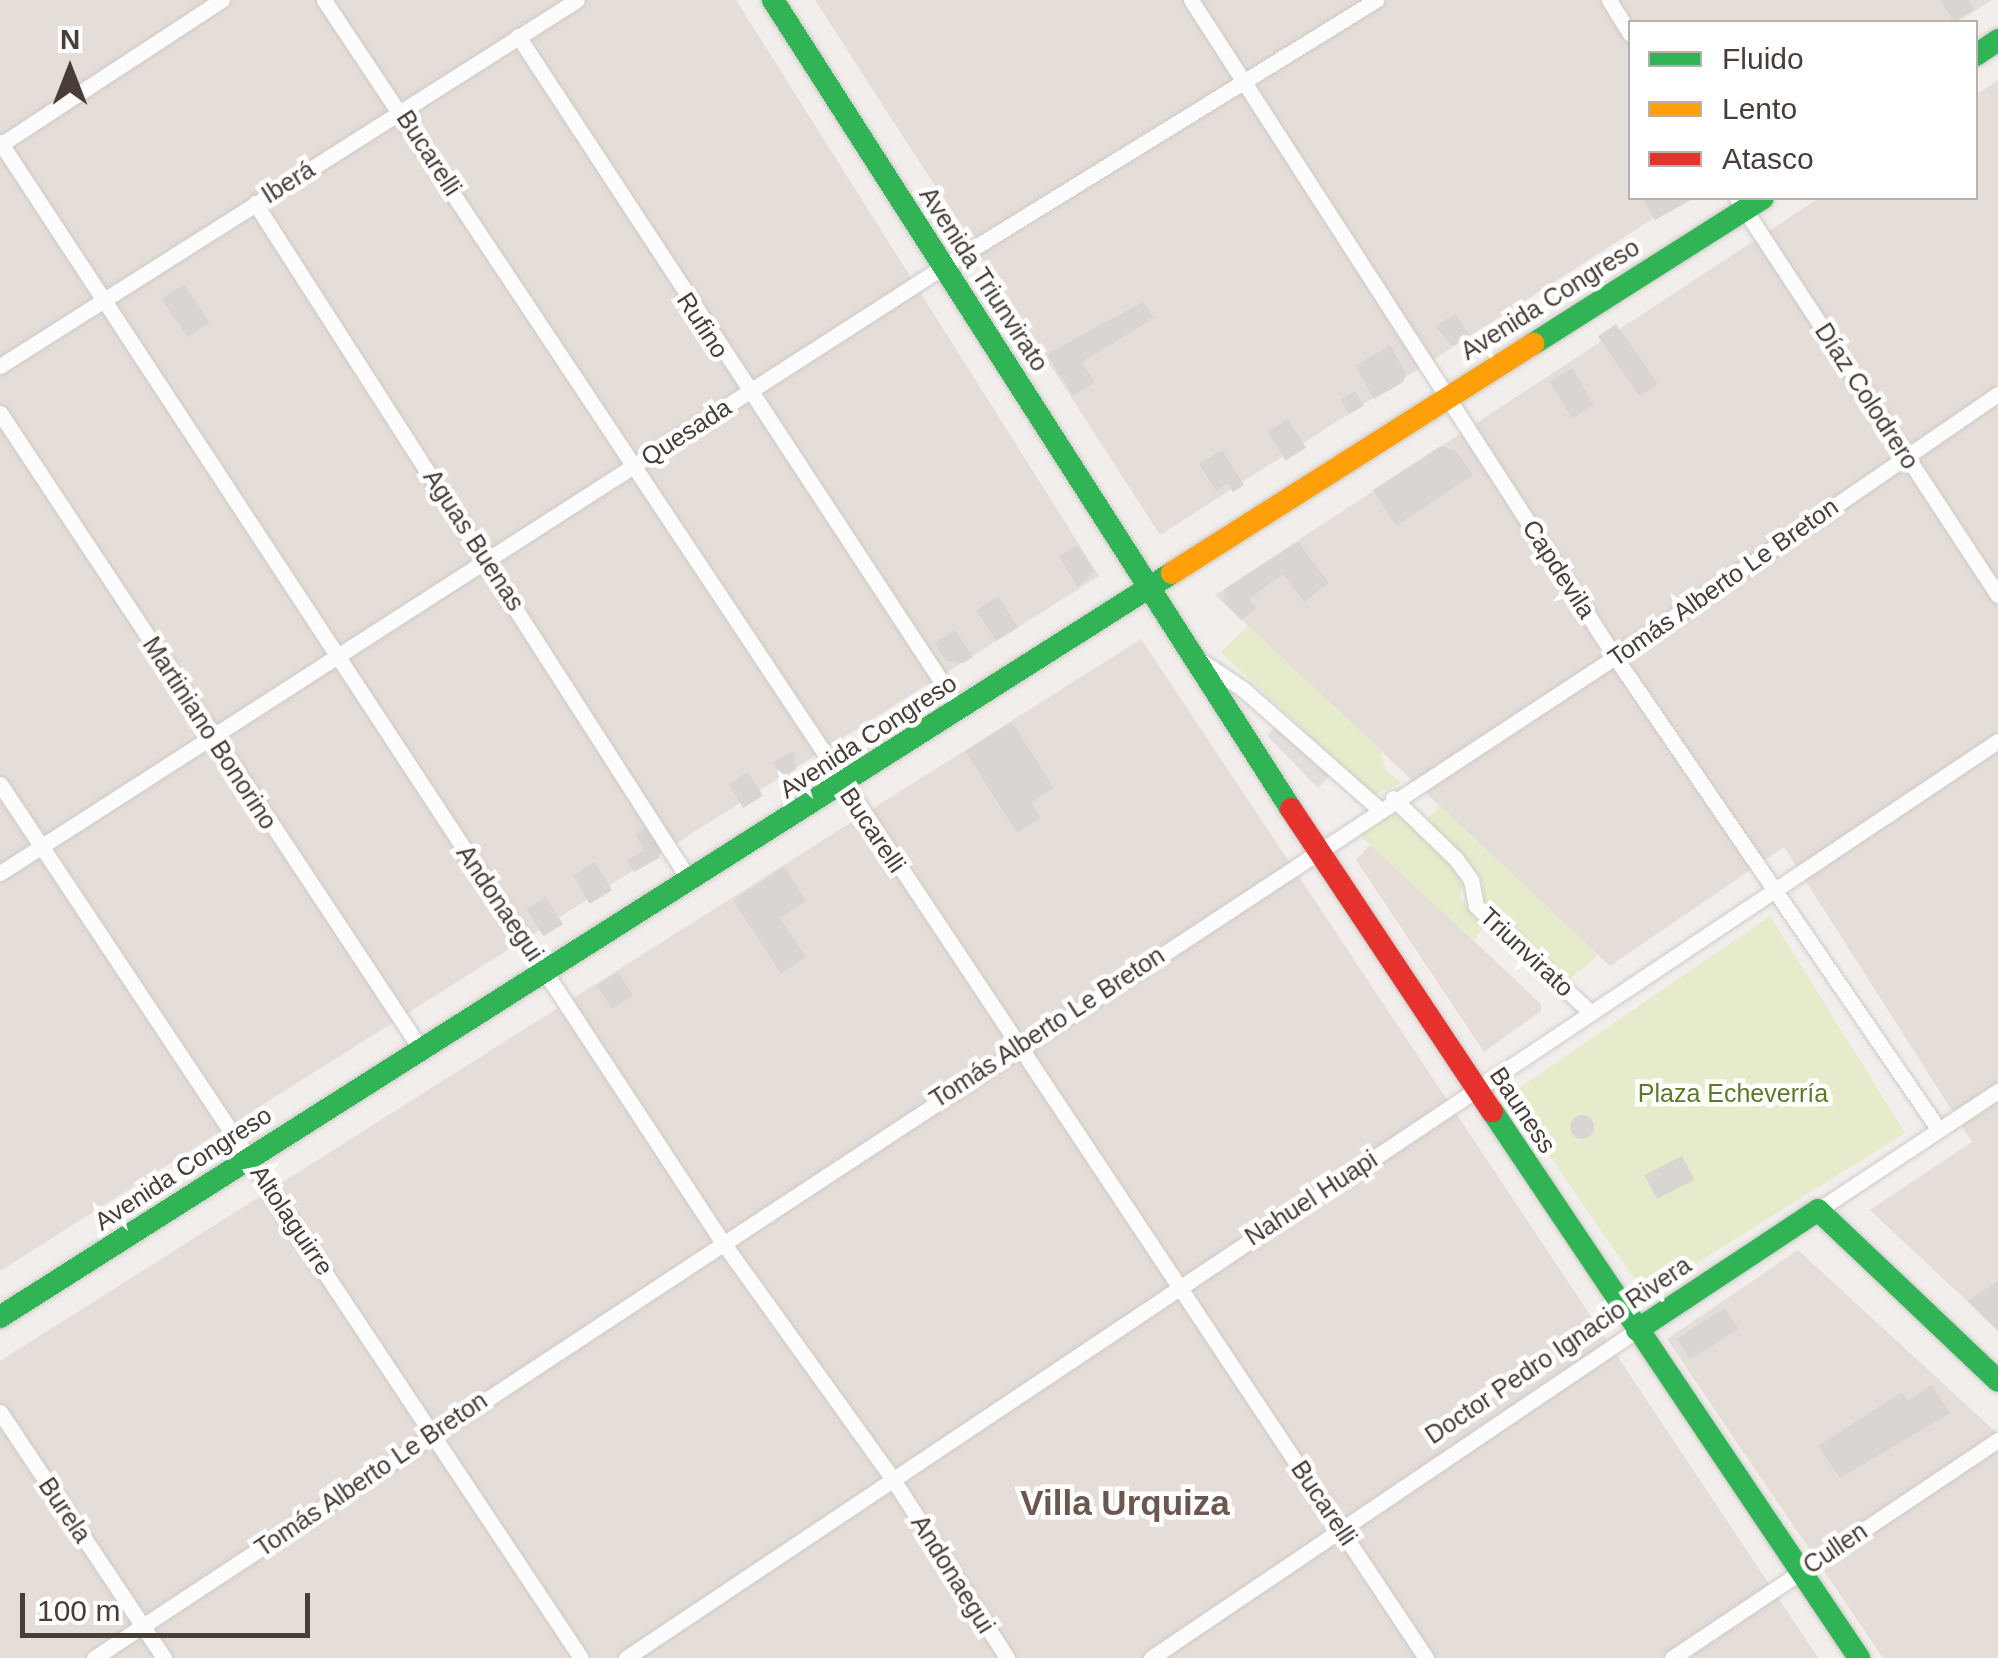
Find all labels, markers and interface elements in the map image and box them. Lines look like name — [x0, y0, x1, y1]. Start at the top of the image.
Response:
north arrow — [20, 20, 120, 120]
legend — [1628, 20, 1978, 200]
text: N — [60, 24, 80, 55]
text: Fluido — [1722, 42, 1804, 75]
text: Lento — [1722, 92, 1797, 125]
street label: Bucarelli — [390, 105, 468, 201]
text: Atasco — [1722, 142, 1814, 175]
street label: Iberá — [256, 154, 320, 210]
street label: Avenida Triunvirato — [913, 181, 1055, 377]
street label: Avenida Congreso — [1455, 232, 1645, 366]
street label: Rufino — [671, 287, 735, 363]
street label: Díaz Colodrero — [1809, 317, 1925, 475]
street label: Quesada — [635, 392, 737, 472]
street label: Aguas Buenas — [417, 464, 531, 616]
street label: Tomás Alberto Le Breton — [1602, 491, 1844, 673]
street label: Capdevila — [1516, 514, 1602, 624]
street label: Martiniano Bonorino — [136, 631, 284, 835]
street label: Avenida Congreso — [774, 668, 962, 804]
street label: Bucarelli — [834, 782, 912, 878]
street label: Andonaegui — [450, 839, 550, 967]
street label: Triunvirato — [1474, 901, 1580, 1003]
street label: Tomás Alberto Le Breton — [923, 939, 1171, 1115]
street label: Bauness — [1483, 1061, 1563, 1159]
park label: Plaza Echeverría — [1638, 1078, 1828, 1108]
street label: Avenida Congreso — [89, 1100, 277, 1236]
street label: Nahuel Huapi — [1239, 1144, 1383, 1252]
street label: Altolaguirre — [244, 1159, 340, 1281]
street label: Doctor Pedro Ignacio Rivera — [1419, 1250, 1697, 1450]
street label: Tomás Alberto Le Breton — [249, 1385, 493, 1563]
street label: Bucarelli — [1285, 1455, 1363, 1551]
street label: Burela — [32, 1472, 98, 1548]
district label: Villa Urquiza — [1020, 1482, 1230, 1524]
street label: Andonaegui — [905, 1509, 1001, 1639]
street label: Cullen — [1797, 1516, 1873, 1580]
scale bar — [25, 1573, 315, 1635]
text: 100 m — [37, 1594, 120, 1627]

